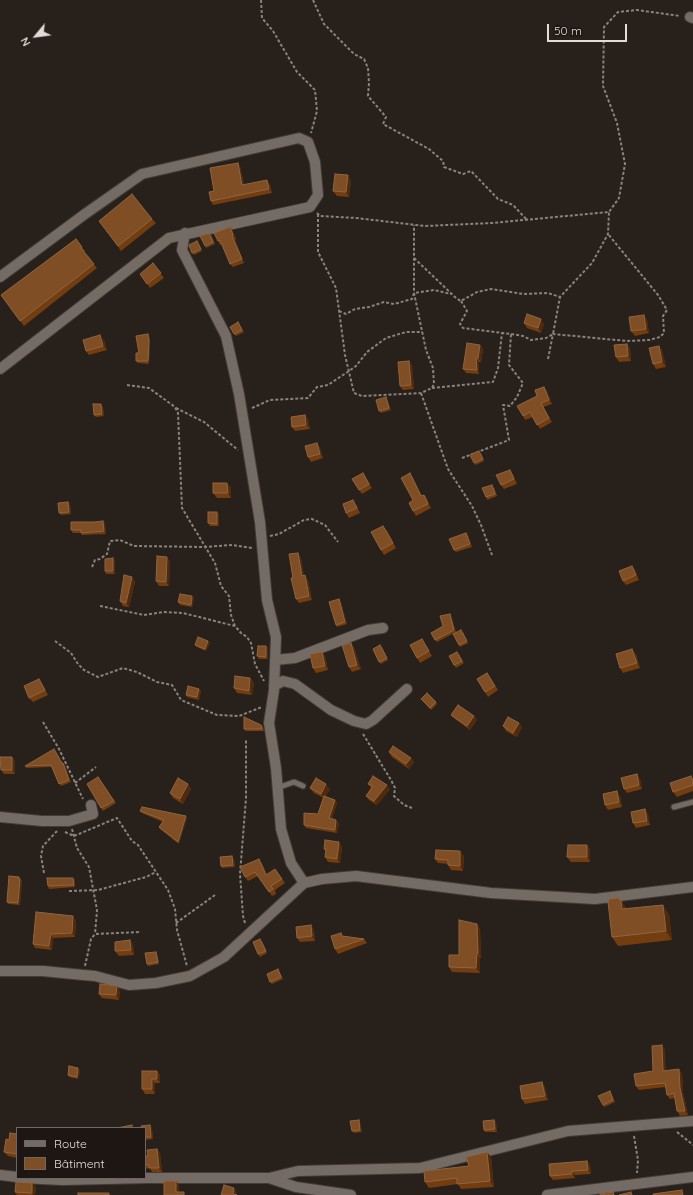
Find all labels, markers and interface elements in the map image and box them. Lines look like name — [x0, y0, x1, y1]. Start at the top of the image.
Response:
north arrow — [16, 16, 56, 56]
scale bar — [549, 16, 629, 42]
text: 50 m — [554, 23, 582, 38]
text: N — [17, 35, 34, 49]
legend — [16, 1127, 146, 1179]
text: Route — [54, 1136, 87, 1151]
text: Bâtiment — [54, 1156, 104, 1171]

